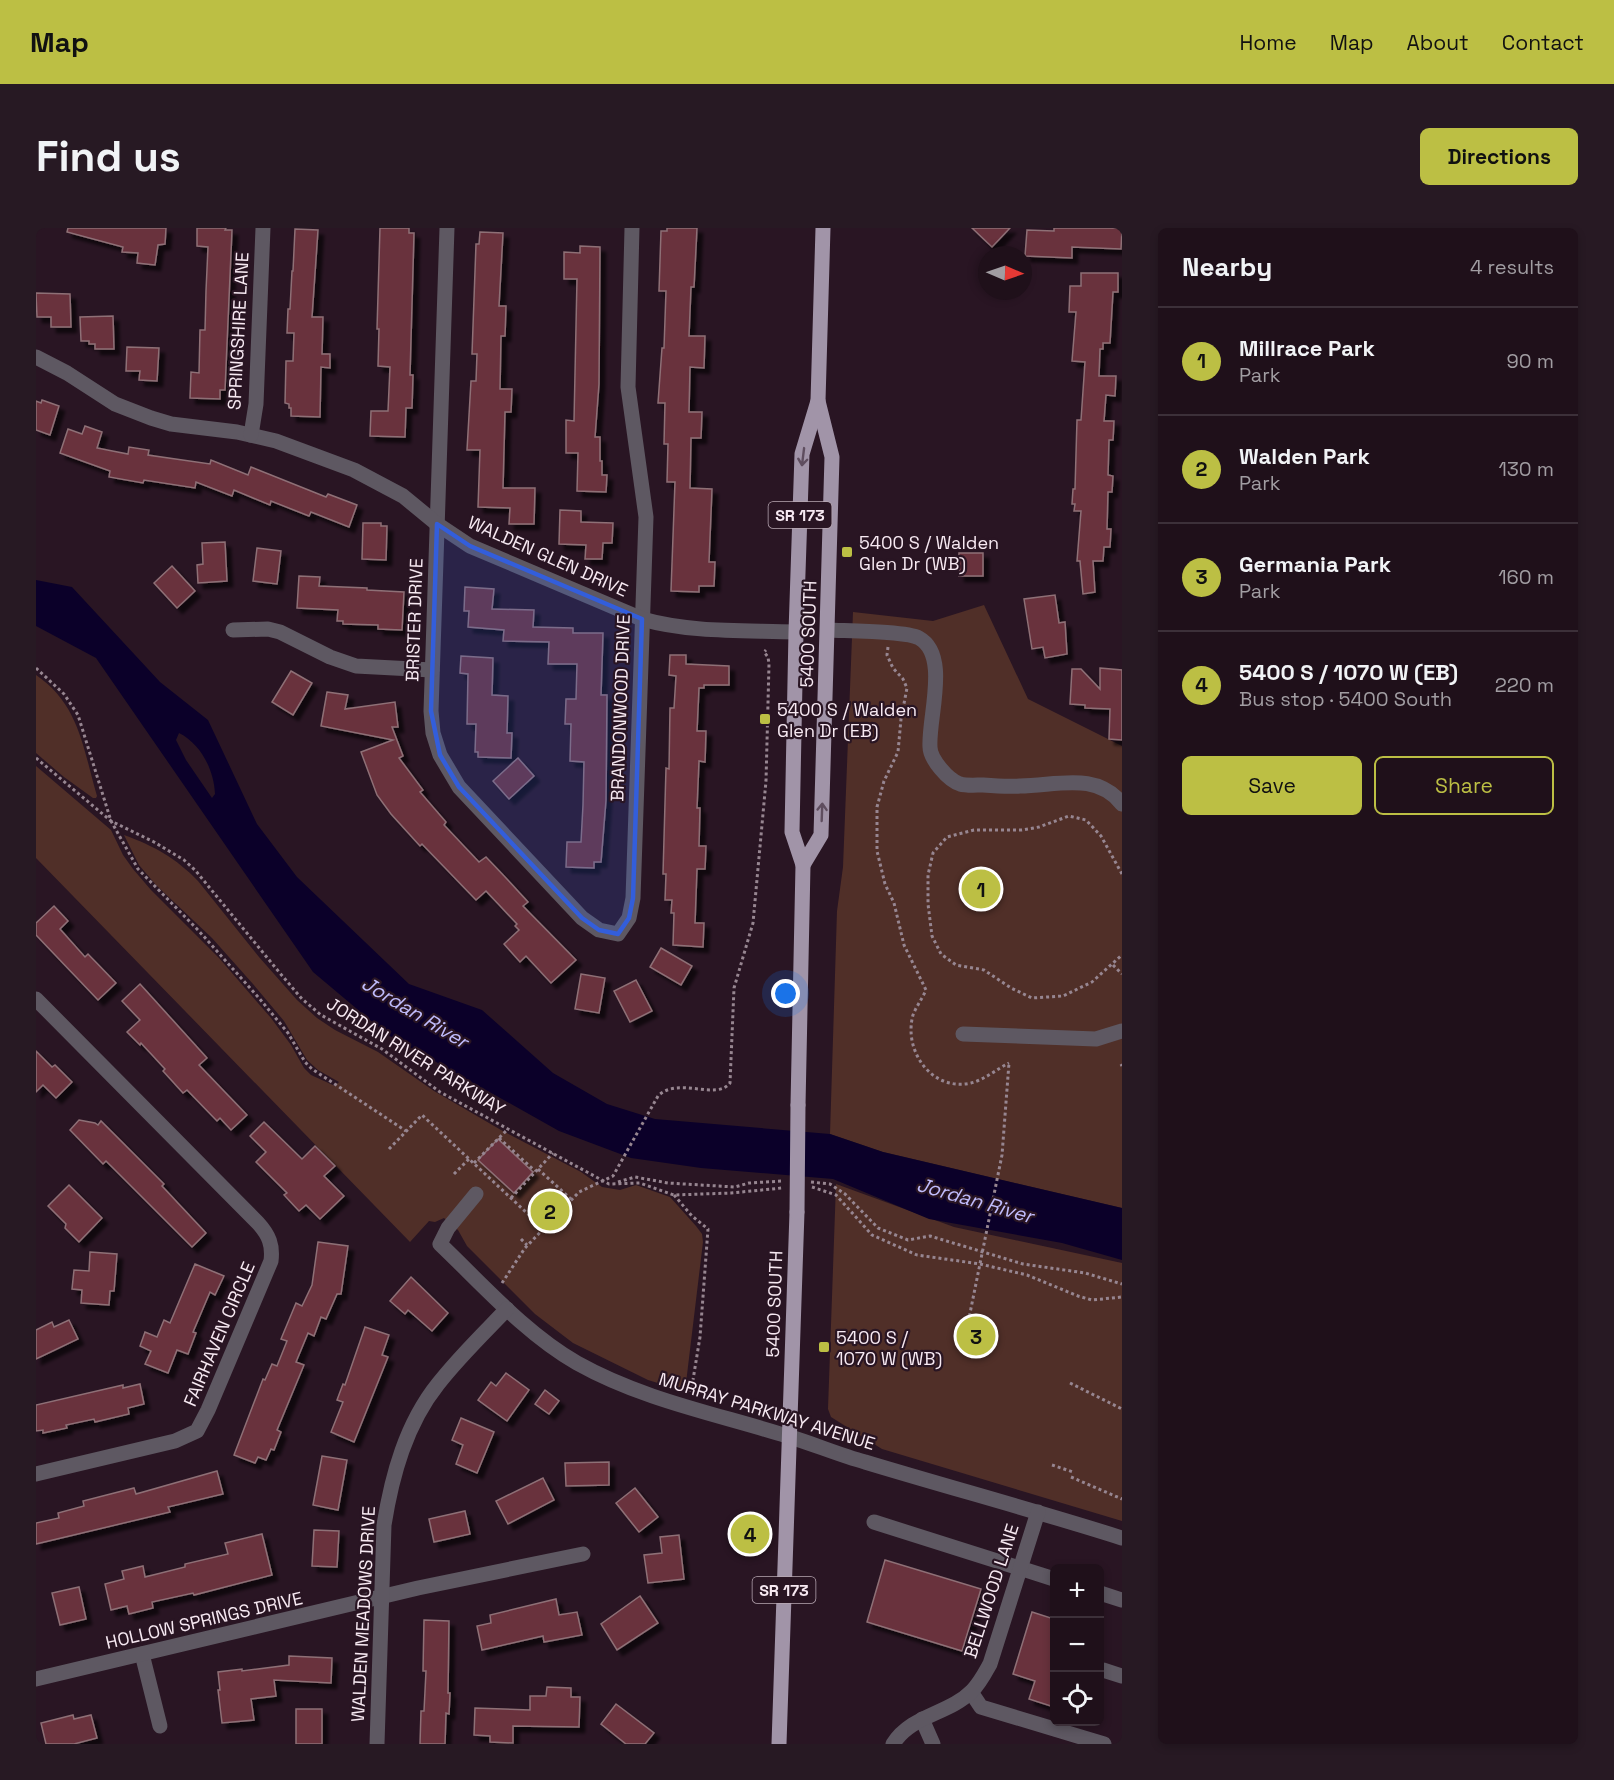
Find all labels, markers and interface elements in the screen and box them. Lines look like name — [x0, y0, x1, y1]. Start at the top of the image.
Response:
text: Map — [30, 24, 89, 60]
text: Home — [1239, 29, 1297, 56]
text: Map — [1330, 29, 1374, 56]
text: About — [1407, 29, 1469, 56]
text: Contact — [1502, 29, 1584, 56]
button: Directions — [1420, 128, 1578, 185]
text: Find us — [36, 130, 181, 183]
north arrow — [978, 246, 1032, 300]
text: Nearby — [1182, 250, 1272, 284]
street label: SPRINGSHIRE LANE — [222, 251, 254, 411]
text: 4 results — [1470, 254, 1554, 280]
text: Millrace Park — [1239, 334, 1375, 362]
text: 1 — [1197, 348, 1206, 374]
text: 90 m — [1507, 348, 1554, 374]
text: Park — [1239, 362, 1281, 388]
text: Walden Park — [1239, 442, 1370, 470]
one-way arrow — [797, 447, 808, 466]
text: 2 — [1196, 456, 1207, 482]
text: 130 m — [1498, 456, 1554, 482]
text: Park — [1239, 470, 1281, 496]
road number: SR 173 — [768, 502, 831, 528]
street label: WALDEN GLEN DRIVE — [465, 510, 631, 602]
place label: 5400 S / Walden Glen Dr (WB) — [859, 531, 999, 575]
marker: 5400 S / Walden Glen Dr (WB) — [840, 545, 854, 559]
text: Germania Park — [1239, 550, 1391, 578]
street label: BRISTER DRIVE — [400, 558, 428, 682]
text: 3 — [1195, 564, 1208, 590]
text: 160 m — [1498, 564, 1554, 590]
text: Park — [1239, 578, 1281, 604]
street label: 5400 SOUTH — [795, 580, 821, 688]
street label: BRANDONWOOD DRIVE — [605, 614, 635, 802]
text: 5400 S / 1070 W (EB) — [1239, 658, 1458, 686]
text: 4 — [1195, 672, 1208, 698]
text: 220 m — [1495, 672, 1554, 698]
text: Bus stop · 5400 South — [1239, 686, 1452, 712]
place label: 5400 S / Walden Glen Dr (EB) — [777, 698, 917, 742]
marker: 5400 S / Walden Glen Dr (EB) — [758, 712, 772, 726]
button: Save — [1182, 756, 1362, 815]
button: Share — [1374, 756, 1554, 815]
one-way arrow — [817, 802, 828, 822]
pin: 1 — [962, 866, 1000, 912]
water label: Jordan River — [357, 970, 475, 1055]
your location — [771, 979, 800, 1008]
street label: JORDAN RIVER PARKWAY — [322, 992, 510, 1120]
water label: Jordan River — [914, 1171, 1039, 1230]
pin: 2 — [530, 1188, 570, 1234]
street label: 5400 SOUTH — [761, 1250, 787, 1358]
street label: FAIRHAVEN CIRCLE — [178, 1258, 260, 1410]
pin: 3 — [956, 1314, 996, 1358]
place label: 5400 S / 1070 W (WB) — [836, 1326, 942, 1370]
marker: 5400 S / 1070 W (WB) — [817, 1340, 831, 1354]
street label: MURRAY PARKWAY AVENUE — [656, 1367, 878, 1455]
street label: WALDEN MEADOWS DRIVE — [346, 1505, 380, 1723]
pin: 4 — [730, 1512, 770, 1556]
street label: BELLWOOD LANE — [958, 1521, 1024, 1661]
map controls — [1050, 1564, 1104, 1726]
button: + — [1050, 1564, 1104, 1618]
road number: SR 173 — [752, 1577, 816, 1603]
street label: HOLLOW SPRINGS DRIVE — [103, 1586, 305, 1654]
button: − — [1050, 1618, 1104, 1672]
button: locate — [1050, 1672, 1104, 1726]

